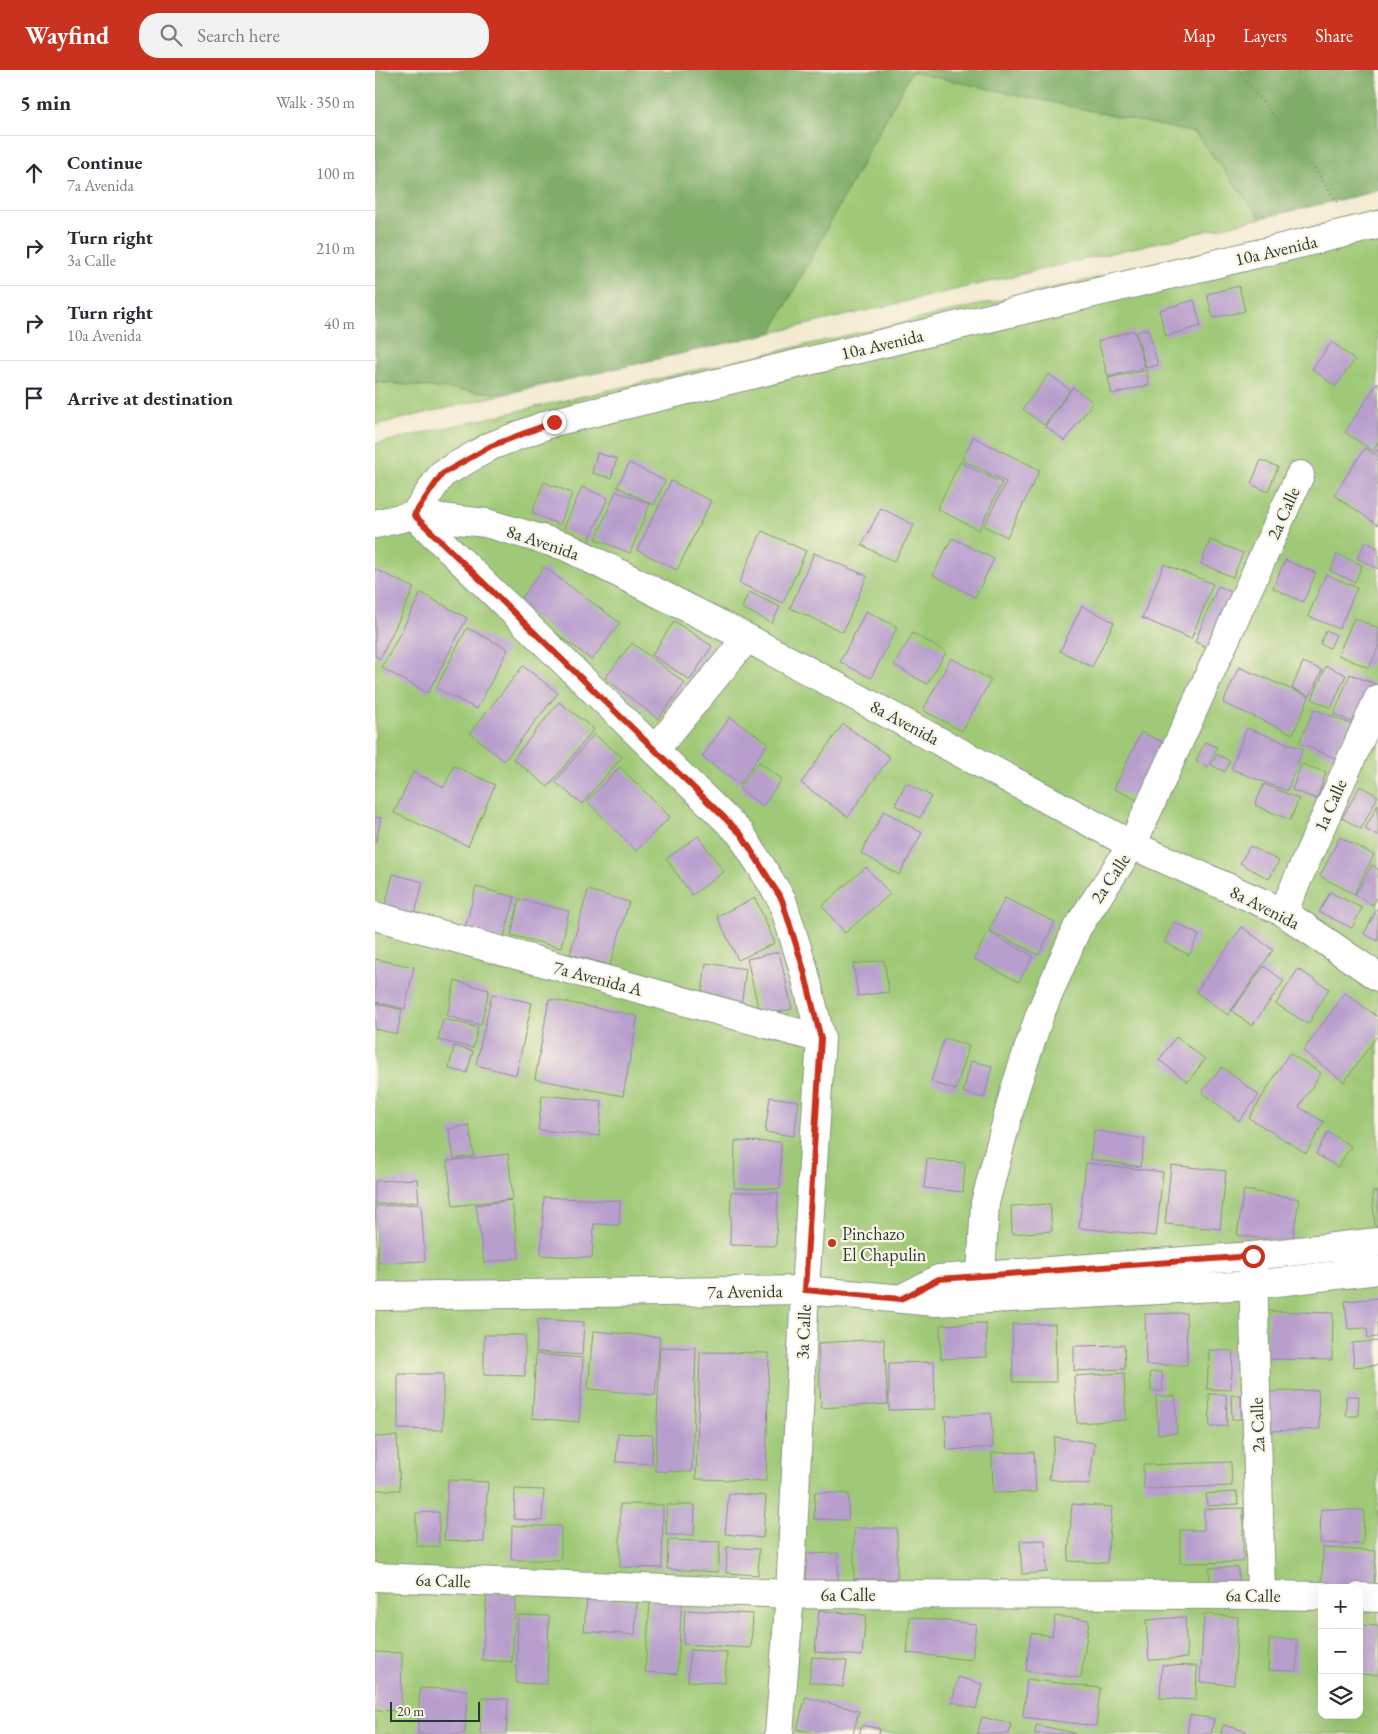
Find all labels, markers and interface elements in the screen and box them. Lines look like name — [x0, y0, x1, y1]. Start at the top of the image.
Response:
search box — [139, 13, 489, 58]
text: Wayfind — [25, 20, 109, 51]
icon: search — [157, 21, 185, 49]
text: Search here — [197, 23, 280, 48]
text: Map — [1183, 24, 1215, 47]
text: Layers — [1243, 24, 1287, 47]
text: Share — [1315, 24, 1353, 47]
text: 5 min — [20, 89, 71, 116]
text: Walk · 350 m — [276, 92, 355, 113]
text: Continue — [67, 150, 142, 175]
icon: ahead — [20, 159, 48, 187]
text: 100 m — [316, 163, 355, 184]
text: 7a Avenida — [67, 175, 134, 196]
text: Turn right — [67, 225, 153, 250]
street label: 10a Avenida — [1233, 229, 1320, 271]
icon: right — [20, 234, 48, 262]
text: 210 m — [316, 238, 355, 259]
text: 3a Calle — [67, 250, 116, 271]
text: Turn right — [67, 300, 153, 325]
icon: right — [20, 309, 48, 337]
text: 40 m — [324, 313, 355, 334]
street label: 10a Avenida — [839, 323, 926, 365]
text: 10a Avenida — [67, 325, 142, 346]
icon: arrive — [20, 384, 48, 412]
text: Arrive at destination — [67, 386, 233, 411]
route end — [543, 411, 566, 434]
street label: 2a Calle — [1261, 483, 1305, 543]
street label: 8a Avenida — [504, 519, 583, 565]
street label: 8a Avenida — [866, 694, 944, 750]
street label: 1a Calle — [1308, 775, 1352, 835]
street label: 2a Calle — [1085, 849, 1135, 907]
street label: 8a Avenida — [1226, 880, 1304, 935]
street label: 7a Avenida A — [551, 955, 646, 1001]
place label: Pinchazo El Chapulin — [842, 1222, 927, 1266]
marker: Pinchazo El Chapulin — [826, 1237, 838, 1249]
route start — [1242, 1245, 1265, 1268]
street label: 7a Avenida — [707, 1279, 784, 1303]
street label: 3a Calle — [790, 1304, 816, 1360]
street label: 2a Calle — [1245, 1397, 1269, 1453]
street label: 6a Calle — [415, 1568, 471, 1592]
street label: 6a Calle — [820, 1583, 876, 1606]
street label: 6a Calle — [1225, 1583, 1281, 1607]
map controls — [1318, 1584, 1363, 1719]
button: + — [1318, 1584, 1363, 1629]
button: − — [1318, 1629, 1363, 1674]
button: layers — [1318, 1674, 1363, 1719]
scale bar — [390, 1699, 480, 1722]
text: 20 m — [397, 1702, 424, 1720]

